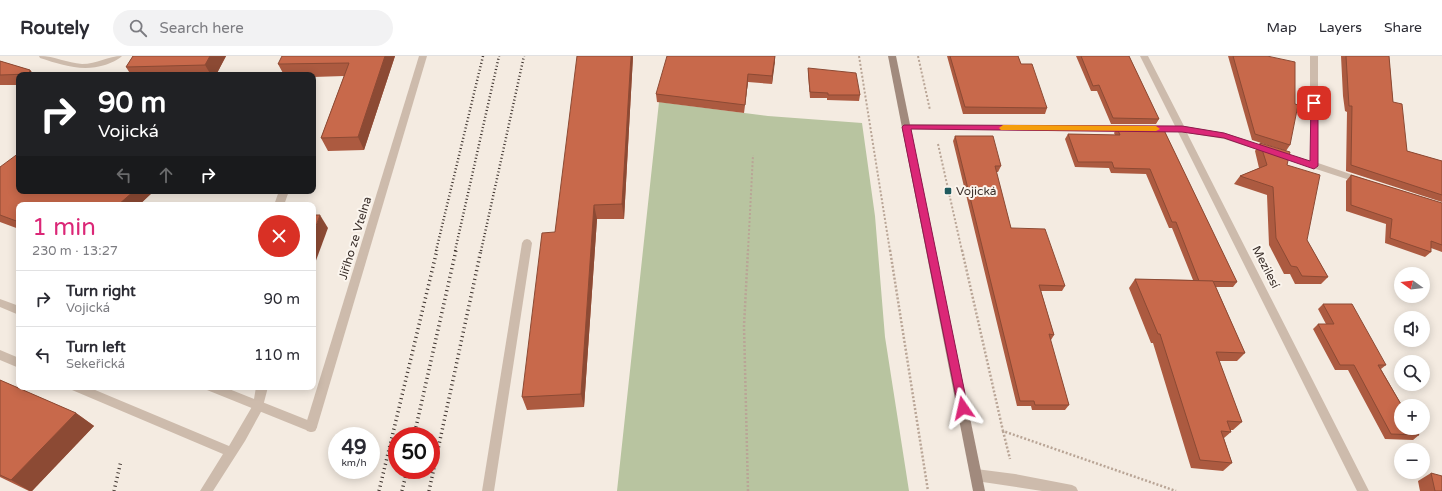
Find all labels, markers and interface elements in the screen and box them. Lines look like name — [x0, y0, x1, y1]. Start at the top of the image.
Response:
search box — [113, 10, 393, 46]
text: Routely — [20, 17, 89, 39]
icon: search — [127, 17, 149, 39]
text: Search here — [159, 19, 244, 37]
text: Map — [1267, 19, 1297, 36]
text: Layers — [1319, 19, 1362, 36]
text: Share — [1384, 19, 1422, 36]
text: 90 m — [98, 86, 166, 120]
pin — [1297, 86, 1331, 120]
icon: right — [32, 88, 84, 140]
icon: arrive — [1303, 92, 1325, 114]
text: Vojická — [98, 120, 159, 142]
icon: left — [113, 164, 135, 186]
icon: ahead — [155, 164, 177, 186]
icon: right — [197, 164, 219, 186]
place label: Vojická — [956, 184, 997, 198]
marker: Vojická — [943, 186, 953, 196]
street label: Jiřího ze Vtelna — [336, 195, 374, 281]
text: 1 min — [32, 213, 96, 242]
button: close — [258, 215, 300, 257]
text: 230 m · 13:27 — [32, 243, 118, 259]
street label: Mezilesí — [1249, 243, 1283, 291]
north arrow — [1394, 267, 1430, 303]
map controls — [1394, 267, 1430, 479]
text: Turn right — [66, 282, 136, 300]
icon: right — [32, 288, 54, 310]
text: 90 m — [263, 290, 300, 308]
text: Vojická — [66, 300, 110, 316]
button: sound — [1394, 311, 1430, 347]
text: Turn left — [66, 338, 126, 356]
icon: left — [32, 344, 54, 366]
text: 110 m — [254, 346, 300, 364]
button: search — [1394, 355, 1430, 391]
text: Sekeřická — [66, 356, 125, 372]
position arrow — [942, 387, 984, 429]
button: + — [1394, 399, 1430, 435]
speed limit sign: 50 — [388, 427, 440, 479]
text: 49 — [341, 436, 367, 460]
button: − — [1394, 443, 1430, 479]
text: km/h — [341, 457, 367, 469]

